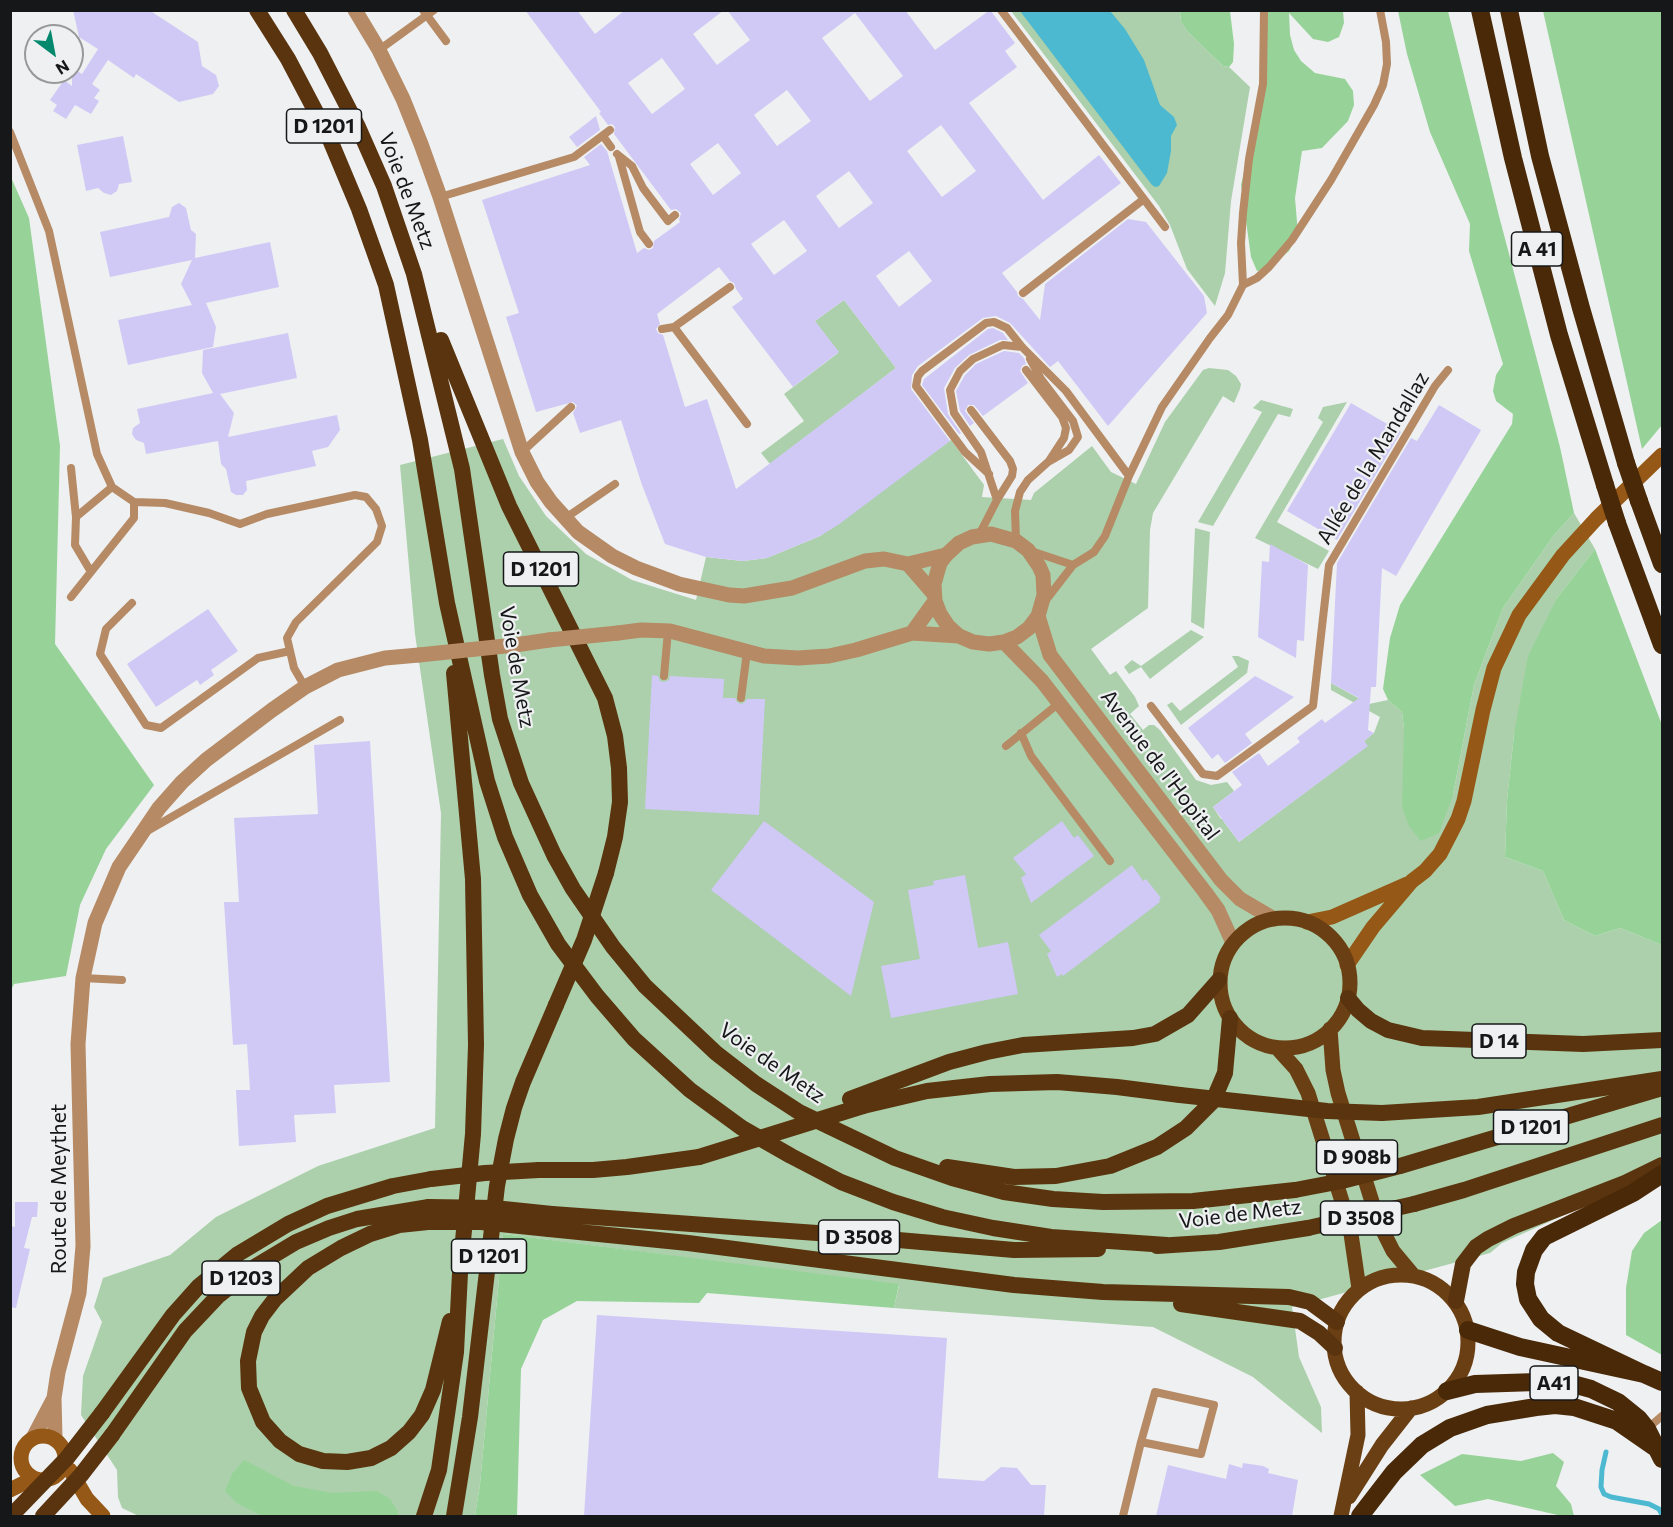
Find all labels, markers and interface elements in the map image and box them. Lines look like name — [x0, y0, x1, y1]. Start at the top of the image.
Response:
north arrow — [24, 24, 84, 84]
text: N — [53, 57, 73, 79]
road number: D 1201 — [286, 109, 362, 143]
street label: Voie de Metz — [373, 129, 441, 253]
road number: A 41 — [1512, 232, 1562, 266]
street label: Allée de la Mandallaz — [1311, 367, 1435, 549]
road number: D 1201 — [504, 552, 578, 586]
street label: Voie de Metz — [494, 604, 540, 730]
street label: Avenue de l'Hopital — [1095, 685, 1225, 845]
street label: Voie de Metz — [714, 1017, 830, 1109]
road number: D 14 — [1472, 1024, 1526, 1058]
street label: Route de Meythet — [46, 1104, 72, 1274]
road number: D 1201 — [1494, 1110, 1568, 1144]
road number: D 908b — [1316, 1140, 1398, 1174]
street label: Voie de Metz — [1177, 1194, 1303, 1234]
road number: D 3508 — [1320, 1201, 1402, 1235]
road number: D 3508 — [818, 1220, 900, 1254]
road number: D 1201 — [452, 1239, 526, 1273]
road number: D 1203 — [202, 1261, 280, 1295]
road number: A41 — [1530, 1366, 1578, 1400]

